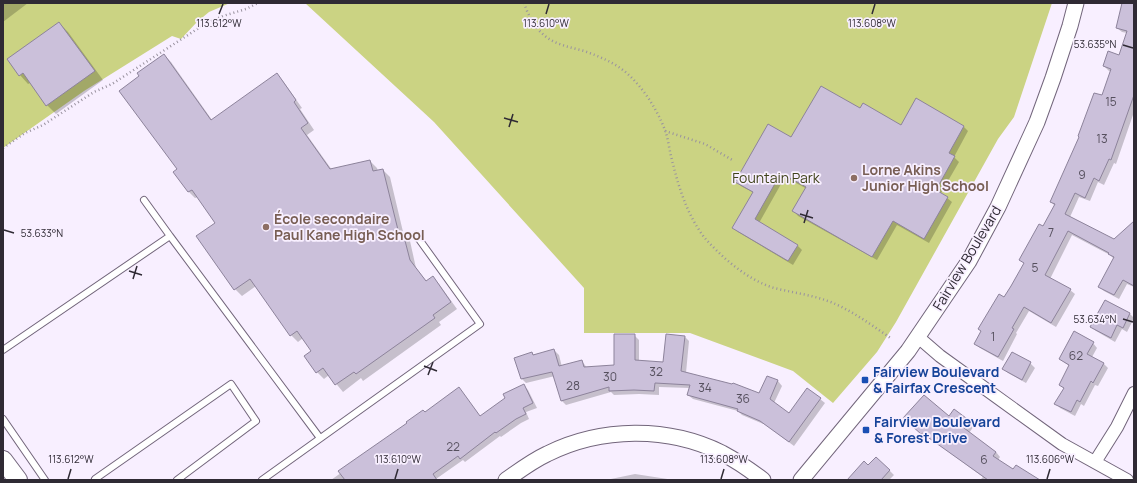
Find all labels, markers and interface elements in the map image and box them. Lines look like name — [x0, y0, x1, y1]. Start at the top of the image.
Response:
text: 113.612°W — [196, 16, 242, 30]
text: 113.610°W — [523, 16, 570, 30]
text: 113.608°W — [848, 16, 897, 30]
text: 53.635°N — [1074, 37, 1116, 51]
house number: 15 — [1105, 93, 1117, 110]
house number: 13 — [1096, 130, 1108, 147]
place label: Lorne Akins Junior High School — [862, 160, 989, 195]
house number: 9 — [1078, 166, 1086, 183]
park label: Fountain Park — [732, 168, 821, 187]
marker: Lorne Akins Junior High School — [849, 173, 859, 183]
street label: Fairview Boulevard — [928, 202, 1005, 314]
place label: École secondaire Paul Kane High School — [274, 209, 425, 244]
marker: École secondaire Paul Kane High School — [261, 222, 271, 232]
house number: 7 — [1048, 224, 1054, 241]
text: 53.633°N — [21, 226, 63, 240]
house number: 5 — [1032, 259, 1039, 276]
text: 53.634°N — [1074, 312, 1117, 326]
house number: 1 — [991, 328, 995, 345]
house number: 62 — [1069, 347, 1083, 364]
place label: Fairview Boulevard & Fairfax Crescent — [873, 362, 999, 397]
house number: 32 — [649, 363, 663, 380]
house number: 30 — [603, 368, 617, 385]
marker: Fairview Boulevard & Fairfax Crescent — [860, 375, 870, 385]
house number: 28 — [566, 377, 580, 394]
house number: 34 — [698, 379, 712, 396]
house number: 36 — [736, 390, 750, 407]
place label: Fairview Boulevard & Forest Drive — [874, 412, 1000, 447]
marker: Fairview Boulevard & Forest Drive — [861, 425, 871, 435]
house number: 22 — [446, 438, 460, 455]
house number: 6 — [980, 451, 988, 468]
text: 113.612°W — [48, 452, 94, 466]
text: 113.610°W — [375, 452, 422, 466]
text: 113.608°W — [700, 452, 749, 466]
text: 113.606°W — [1026, 452, 1075, 466]

